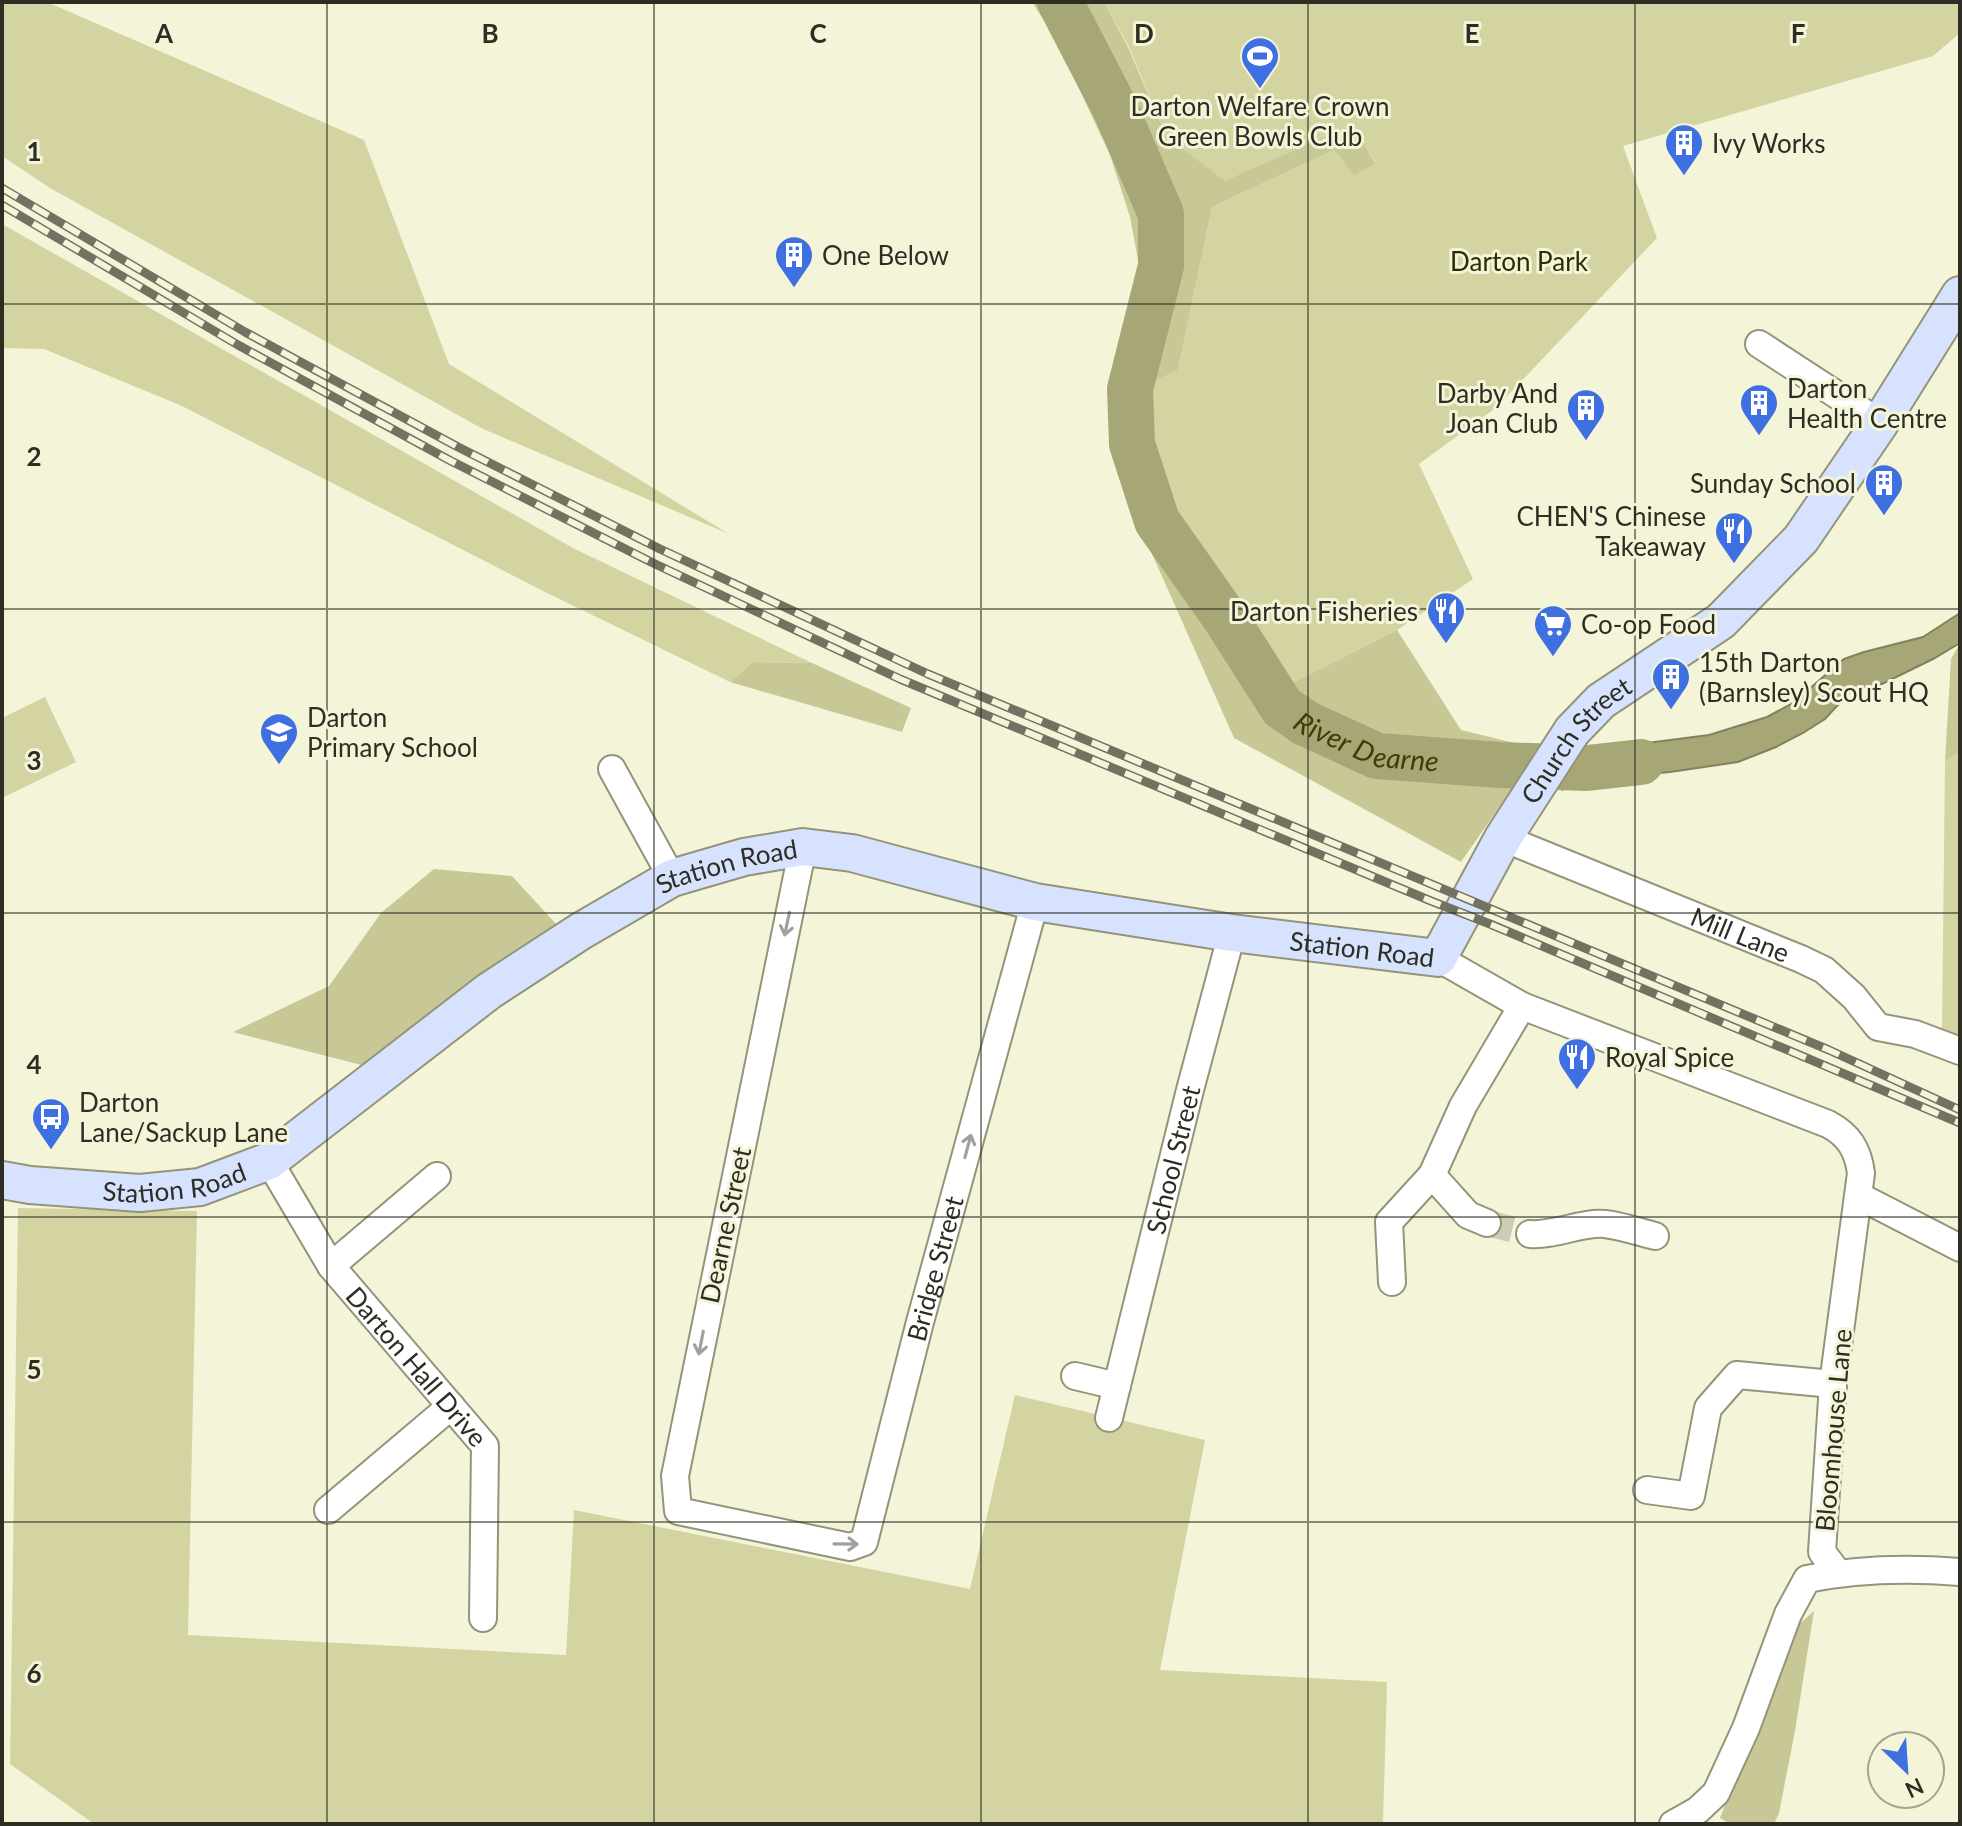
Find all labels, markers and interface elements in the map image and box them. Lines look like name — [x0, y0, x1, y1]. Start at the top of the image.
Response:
text: A — [154, 17, 174, 49]
text: B — [481, 17, 499, 49]
text: C — [809, 17, 827, 49]
text: D — [1134, 17, 1154, 49]
text: E — [1465, 17, 1479, 49]
text: F — [1791, 17, 1805, 49]
sports icon: Darton Welfare Crown Green Bowls Club — [1239, 35, 1281, 90]
place label: Darton Welfare Crown Green Bowls Club — [1131, 90, 1389, 152]
building icon: Ivy Works — [1663, 122, 1705, 177]
place label: Ivy Works — [1712, 127, 1826, 159]
text: 1 — [26, 135, 42, 167]
building icon: One Below — [773, 234, 815, 289]
place label: One Below — [822, 239, 949, 271]
park label: Darton Park — [1450, 245, 1589, 277]
place label: Darton Health Centre — [1787, 372, 1947, 434]
place label: Darby And Joan Club — [1437, 377, 1558, 439]
building icon: Darton Health Centre — [1738, 382, 1780, 437]
building icon: Darby And Joan Club — [1565, 387, 1607, 442]
text: 2 — [26, 440, 42, 472]
building icon: Sunday School — [1863, 462, 1905, 517]
place label: Sunday School — [1690, 467, 1856, 499]
place label: CHEN'S Chinese Takeaway — [1517, 500, 1707, 562]
restaurant icon: CHEN'S Chinese Takeaway — [1713, 510, 1755, 565]
restaurant icon: Darton Fisheries — [1425, 590, 1467, 645]
place label: Darton Fisheries — [1230, 595, 1418, 627]
supermarket icon: Co-op Food — [1532, 603, 1574, 658]
place label: Co-op Food — [1581, 608, 1716, 640]
place label: 15th Darton (Barnsley) Scout HQ — [1699, 646, 1929, 708]
building icon: 15th Darton (Barnsley) Scout HQ — [1650, 656, 1692, 711]
street label: Church Street — [1514, 669, 1638, 809]
place label: Darton Primary School — [307, 701, 478, 763]
water label: River Dearne — [1288, 704, 1440, 777]
school or university icon: Darton Primary School — [258, 711, 300, 766]
text: 3 — [26, 744, 42, 776]
street label: Station Road — [650, 832, 800, 900]
street label: Mill Lane — [1686, 900, 1794, 969]
one-way arrow — [779, 910, 794, 936]
street label: Station Road — [1288, 924, 1436, 973]
restaurant icon: Royal Spice — [1556, 1036, 1598, 1091]
place label: Royal Spice — [1605, 1041, 1734, 1073]
text: 4 — [26, 1048, 42, 1080]
street label: School Street — [1139, 1082, 1207, 1237]
place label: Darton Lane/Sackup Lane — [79, 1086, 288, 1148]
bus stop icon: Darton Lane/Sackup Lane — [30, 1096, 72, 1151]
one-way arrow — [962, 1134, 977, 1160]
street label: Dearne Street — [693, 1143, 757, 1306]
street label: Station Road — [102, 1155, 250, 1209]
street label: Bridge Street — [900, 1192, 970, 1344]
street label: Darton Hall Drive — [340, 1280, 494, 1453]
street label: Bloomhouse Lane — [1808, 1327, 1858, 1533]
one-way arrow — [693, 1330, 708, 1355]
text: 5 — [26, 1353, 42, 1385]
one-way arrow — [833, 1536, 859, 1551]
text: 6 — [26, 1657, 42, 1689]
north arrow — [1866, 1730, 1946, 1810]
text: N — [1901, 1773, 1928, 1804]

